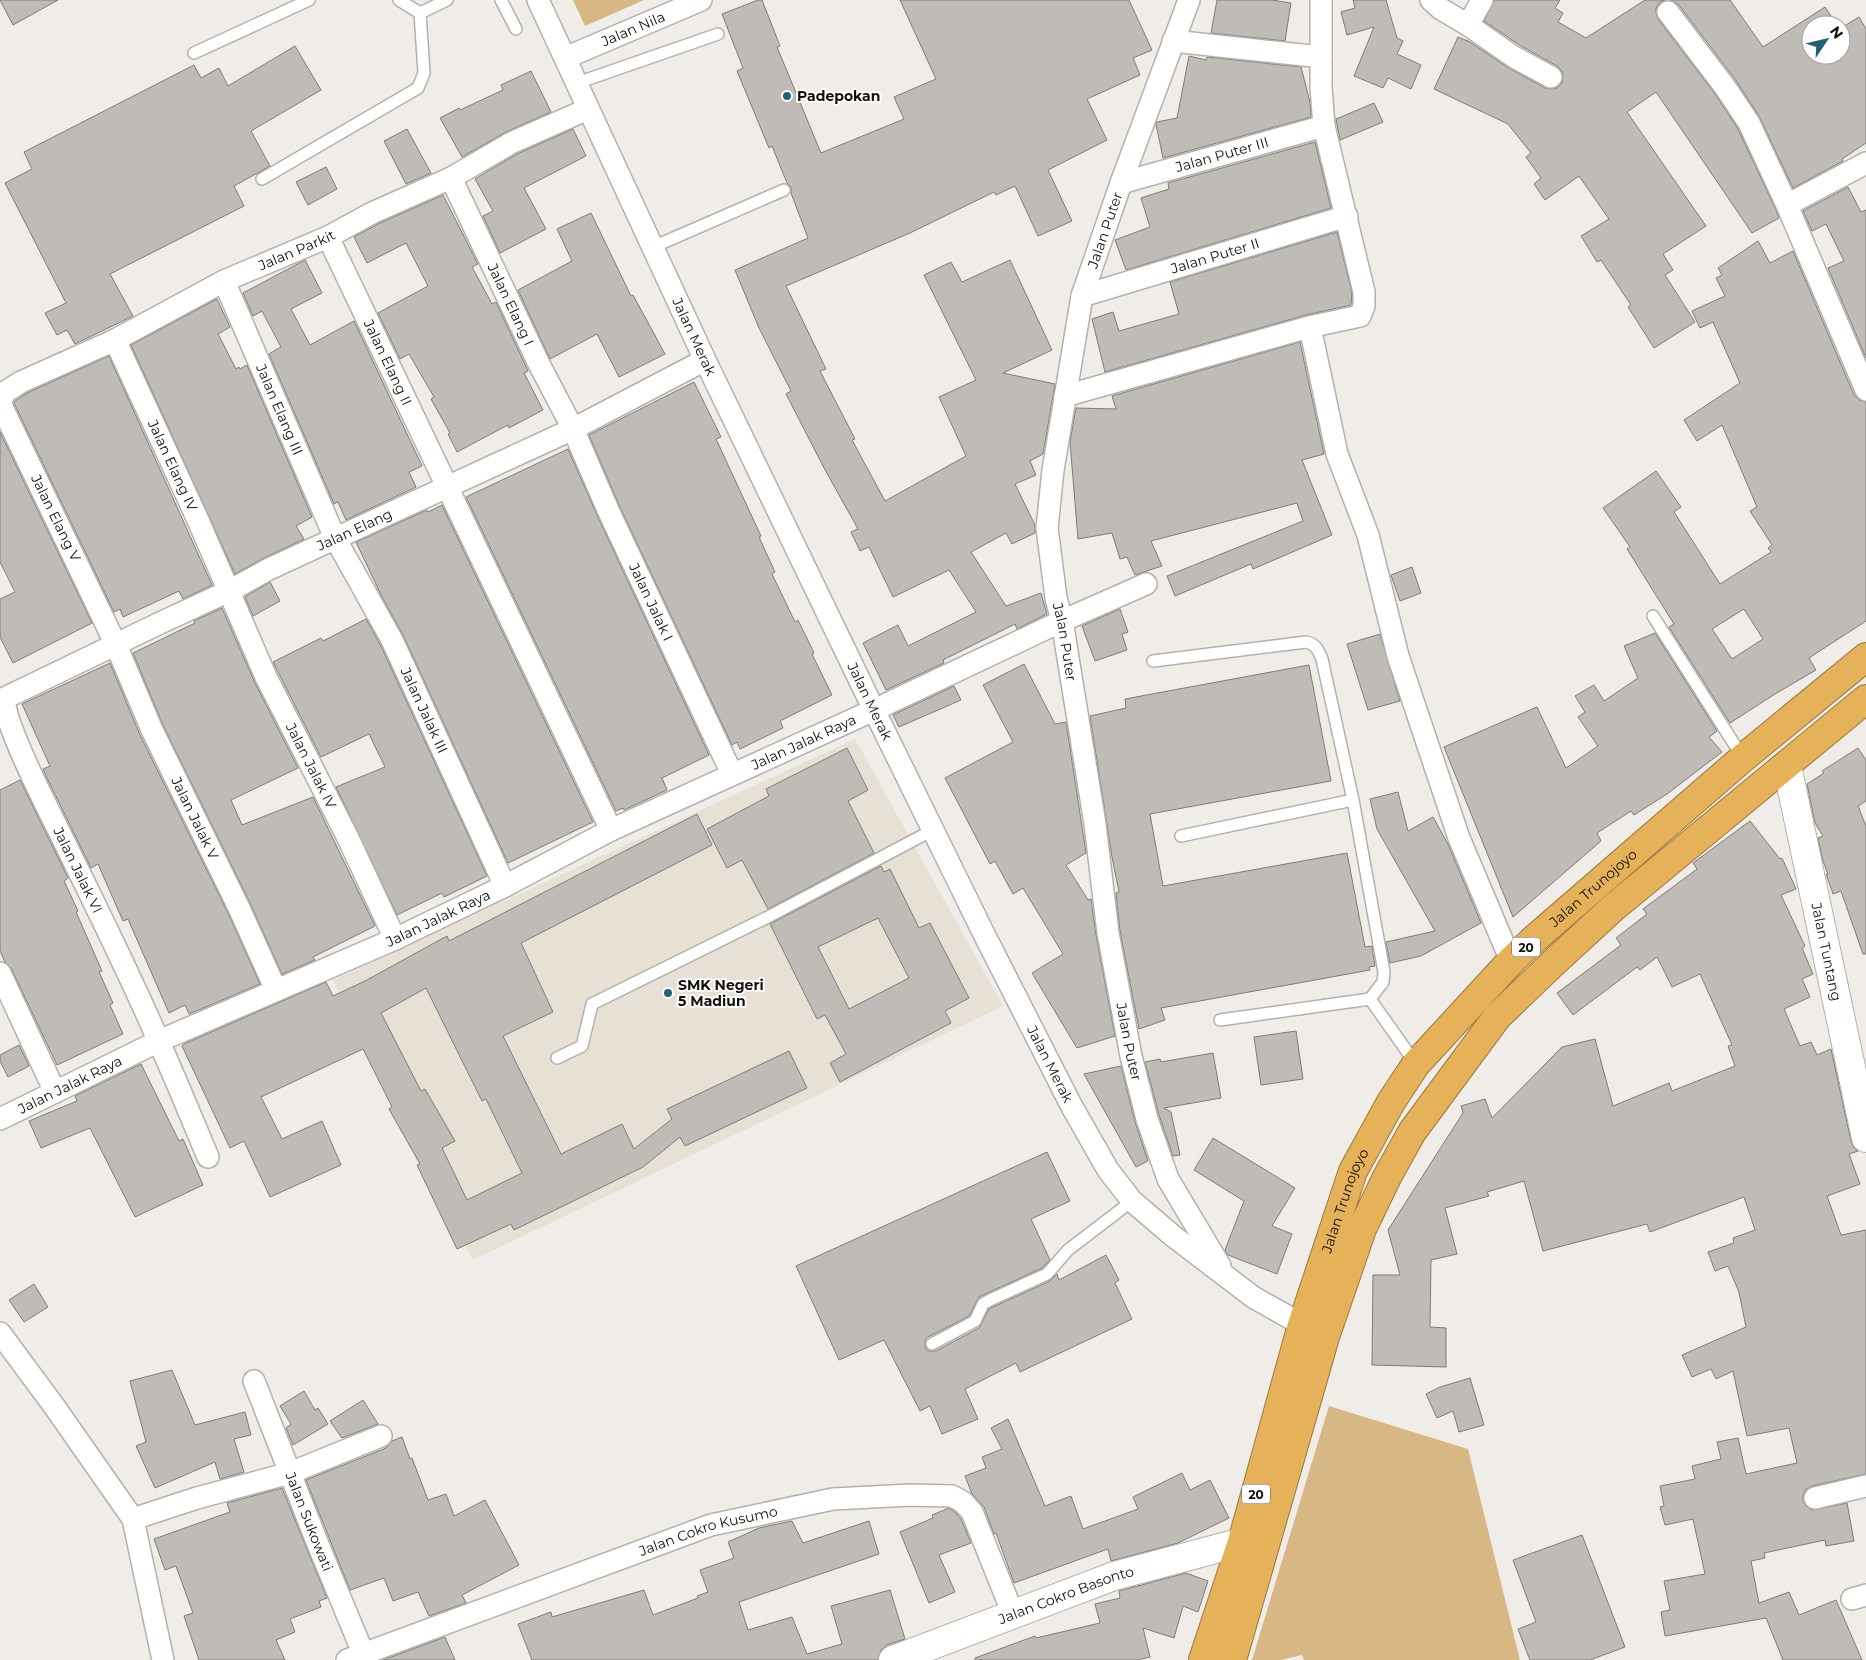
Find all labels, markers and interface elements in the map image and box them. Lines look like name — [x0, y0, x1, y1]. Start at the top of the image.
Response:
street label: Jalan Nila — [597, 7, 668, 51]
north arrow — [1801, 15, 1851, 65]
text: N — [1826, 23, 1847, 42]
place label: Padepokan — [797, 87, 880, 105]
marker: Padepokan — [781, 90, 793, 102]
street label: Jalan Puter III — [1173, 133, 1271, 177]
street label: Jalan Puter — [1083, 189, 1127, 271]
street label: Jalan Parkit — [255, 226, 339, 275]
street label: Jalan Puter II — [1168, 234, 1262, 278]
street label: Jalan Elang I — [483, 260, 538, 349]
street label: Jalan Merak — [668, 294, 720, 379]
street label: Jalan Elang II — [359, 316, 416, 408]
street label: Jalan Elang III — [252, 360, 307, 458]
street label: Jalan Elang IV — [144, 416, 202, 514]
street label: Jalan Elang V — [27, 471, 85, 565]
street label: Jalan Elang — [313, 505, 395, 555]
street label: Jalan Jalak I — [625, 559, 677, 644]
street label: Jalan Puter — [1048, 600, 1081, 683]
street label: Jalan Merak — [843, 659, 897, 744]
street label: Jalan Jalak III — [396, 663, 452, 756]
street label: Jalan Jalak Raya — [747, 710, 859, 774]
street label: Jalan Jalak IV — [282, 719, 341, 812]
street label: Jalan Jalak V — [167, 773, 223, 862]
street label: Jalan Jalak VI — [49, 823, 107, 916]
street label: Jalan Trunojoyo — [1545, 845, 1641, 931]
street label: Jalan Jalak Raya — [382, 886, 493, 951]
street label: Jalan Tuntang — [1807, 900, 1846, 1003]
road number: 20 — [1512, 938, 1540, 956]
place label: SMK Negeri 5 Madiun — [678, 976, 764, 1010]
marker: SMK Negeri 5 Madiun — [662, 987, 674, 999]
street label: Jalan Puter — [1112, 1000, 1146, 1083]
street label: Jalan Merak — [1023, 1022, 1078, 1106]
street label: Jalan Jalak Raya — [14, 1052, 125, 1118]
street label: Jalan Trunojoyo — [1317, 1145, 1373, 1256]
street label: Jalan Sukowati — [281, 1469, 337, 1574]
road number: 20 — [1242, 1485, 1270, 1504]
street label: Jalan Cokro Kusumo — [635, 1502, 779, 1560]
street label: Jalan Cokro Basonto — [995, 1562, 1136, 1628]

